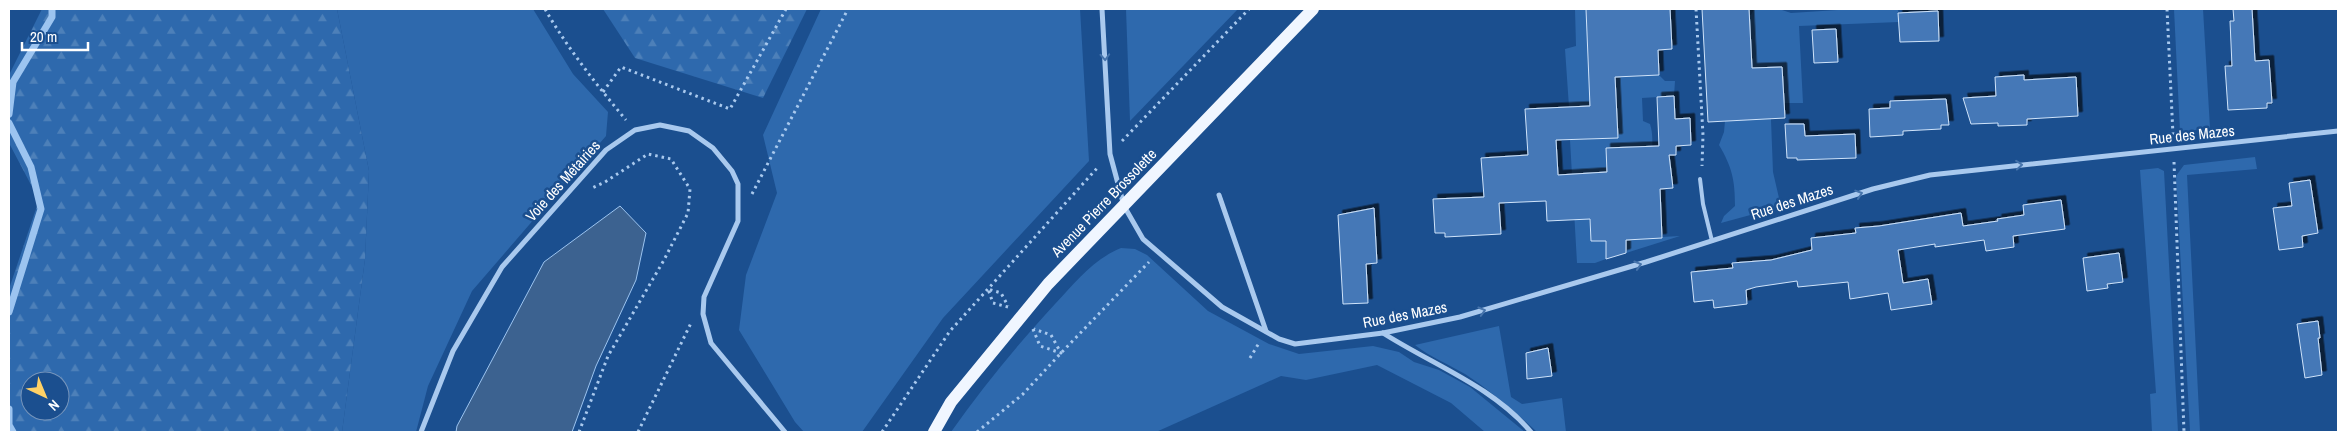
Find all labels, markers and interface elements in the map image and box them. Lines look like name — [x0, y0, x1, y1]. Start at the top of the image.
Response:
scale bar — [22, 20, 89, 52]
text: 20 m — [30, 26, 57, 47]
one-way arrow — [1099, 54, 1110, 62]
street label: Rue des Mazes — [2148, 120, 2236, 149]
street label: Voie des Métairies — [521, 136, 605, 226]
street label: Avenue Pierre Brossolette — [1046, 144, 1161, 262]
one-way arrow — [2015, 160, 2023, 171]
street label: Rue des Mazes — [1748, 178, 1836, 225]
one-way arrow — [1854, 189, 1863, 199]
one-way arrow — [1633, 261, 1641, 271]
street label: Rue des Mazes — [1361, 296, 1449, 333]
one-way arrow — [1477, 307, 1486, 317]
north arrow — [20, 371, 70, 421]
text: N — [45, 396, 63, 415]

